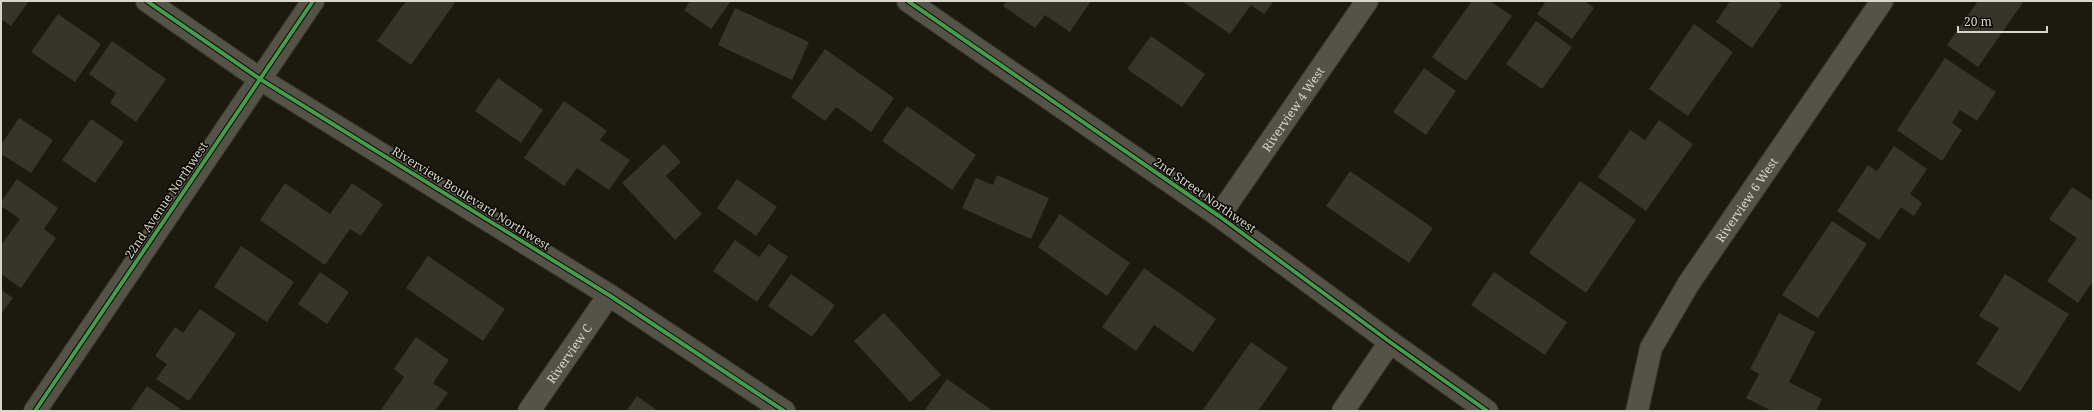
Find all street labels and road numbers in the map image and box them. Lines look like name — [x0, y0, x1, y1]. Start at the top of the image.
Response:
street label: Riverview 4 West — [1258, 63, 1328, 155]
street label: 22nd Avenue Northwest — [120, 138, 212, 262]
street label: Riverview Boulevard Northwest — [389, 142, 553, 254]
street label: 2nd Street Northwest — [1150, 153, 1260, 237]
street label: Riverview 6 West — [1711, 154, 1781, 245]
street label: Riverview C — [542, 320, 595, 387]

